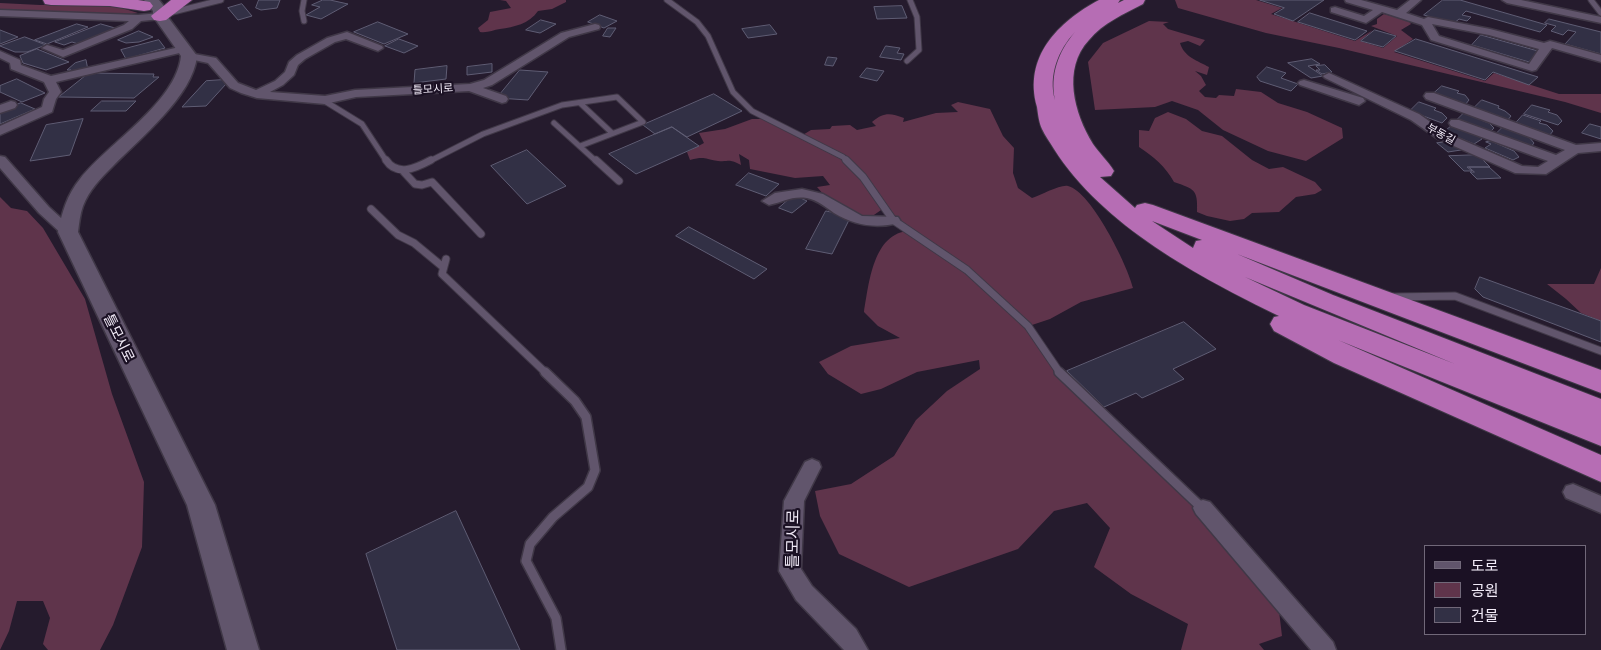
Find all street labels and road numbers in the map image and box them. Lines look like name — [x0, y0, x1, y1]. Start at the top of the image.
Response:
street label: 틀모시로 — [412, 81, 454, 97]
street label: 부동길 — [1425, 121, 1457, 147]
street label: 틀모시로 — [100, 311, 138, 365]
street label: 틀모시로 — [783, 509, 803, 569]

